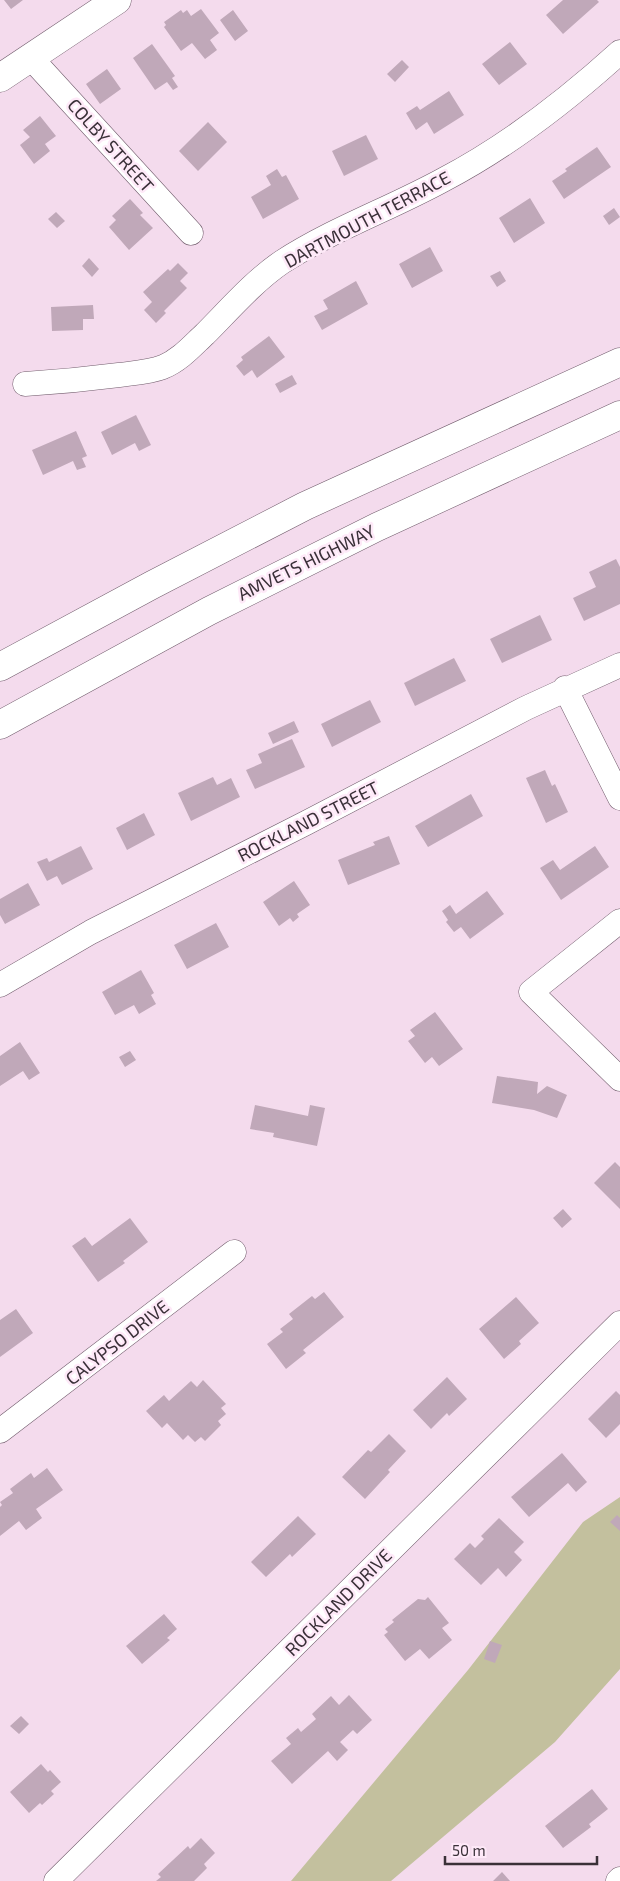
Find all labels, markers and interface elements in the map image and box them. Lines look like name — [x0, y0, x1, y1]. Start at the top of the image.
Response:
street label: COLBY STREET — [63, 94, 159, 197]
street label: DARTMOUTH TERRACE — [280, 166, 454, 272]
street label: AMVETS HIGHWAY — [234, 519, 379, 605]
street label: ROCKLAND STREET — [234, 776, 383, 866]
street label: CALYPSO DRIVE — [61, 1295, 173, 1389]
street label: ROCKLAND DRIVE — [280, 1544, 396, 1660]
scale bar — [445, 1834, 598, 1866]
text: 50 m — [452, 1841, 486, 1859]

